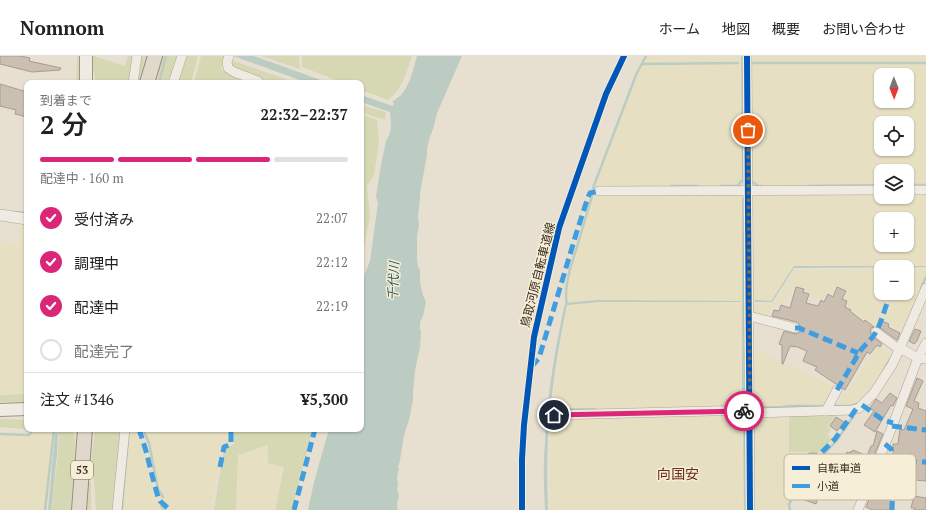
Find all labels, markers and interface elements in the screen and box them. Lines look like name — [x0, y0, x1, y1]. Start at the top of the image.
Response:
text: Nomnom — [20, 15, 104, 40]
text: ホーム — [658, 19, 700, 38]
text: 地図 — [722, 19, 750, 38]
text: 概要 — [772, 19, 800, 38]
text: お問い合わせ — [822, 19, 906, 38]
north arrow — [874, 68, 914, 108]
map controls — [874, 68, 914, 300]
text: 到着まで — [40, 91, 92, 109]
text: 22:32–22:37 — [261, 104, 348, 124]
text: 2 分 — [40, 107, 88, 141]
pin — [731, 113, 765, 147]
button: locate — [874, 116, 914, 156]
icon: bag — [737, 119, 759, 141]
button: layers — [874, 164, 914, 204]
text: 配達中 · 160 m — [40, 169, 124, 187]
icon: check — [40, 207, 62, 229]
text: 受付済み — [74, 209, 134, 229]
text: 22:07 — [316, 209, 348, 227]
button: + — [874, 212, 914, 252]
street label: 鳥取河原自転車道線 — [517, 221, 558, 329]
icon: check — [40, 251, 62, 273]
text: 調理中 — [74, 253, 119, 273]
text: 22:12 — [316, 253, 348, 271]
water label: 千代川 — [383, 259, 403, 301]
button: − — [874, 260, 914, 300]
icon: check — [40, 295, 62, 317]
text: 配達中 — [74, 297, 119, 317]
text: 22:19 — [316, 297, 348, 315]
text: 配達完了 — [74, 341, 134, 361]
text: 注文 #1346 — [40, 389, 114, 409]
text: ¥5,300 — [301, 389, 348, 409]
courier — [724, 391, 764, 431]
pin — [537, 398, 571, 432]
icon: bike — [733, 400, 755, 422]
icon: home — [543, 404, 565, 426]
legend — [784, 454, 916, 500]
road number: 53 — [71, 461, 93, 479]
text: 自転車道 — [817, 461, 861, 475]
district label: 向国安 — [657, 464, 699, 483]
text: 小道 — [817, 479, 839, 493]

